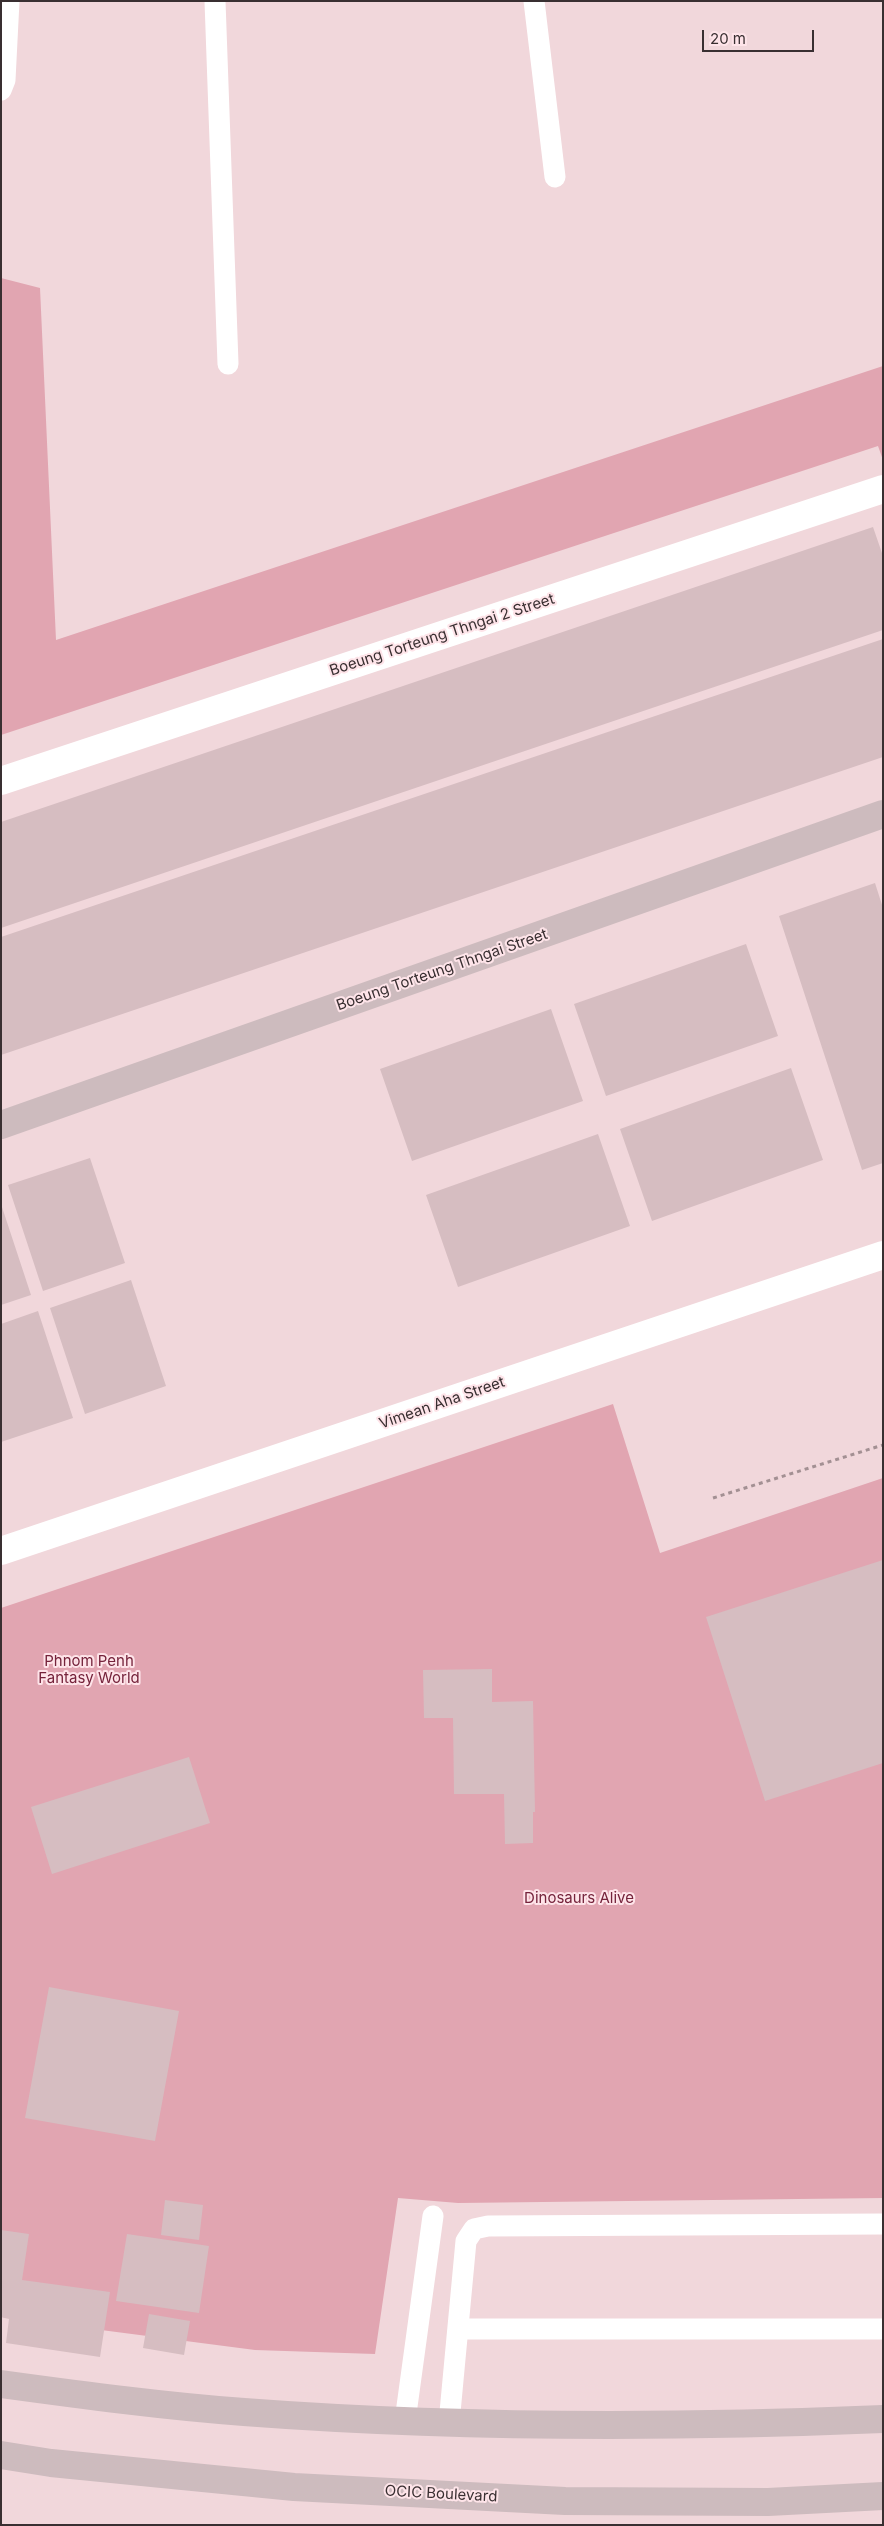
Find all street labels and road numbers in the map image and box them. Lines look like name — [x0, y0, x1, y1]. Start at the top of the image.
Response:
street label: Boeung Torteung Thngai 2 Street — [327, 590, 557, 680]
street label: Boeung Torteung Thngai Street — [334, 925, 550, 1015]
street label: Vimean Aha Street — [377, 1373, 507, 1433]
street label: OCIC Boulevard — [384, 2482, 498, 2506]

